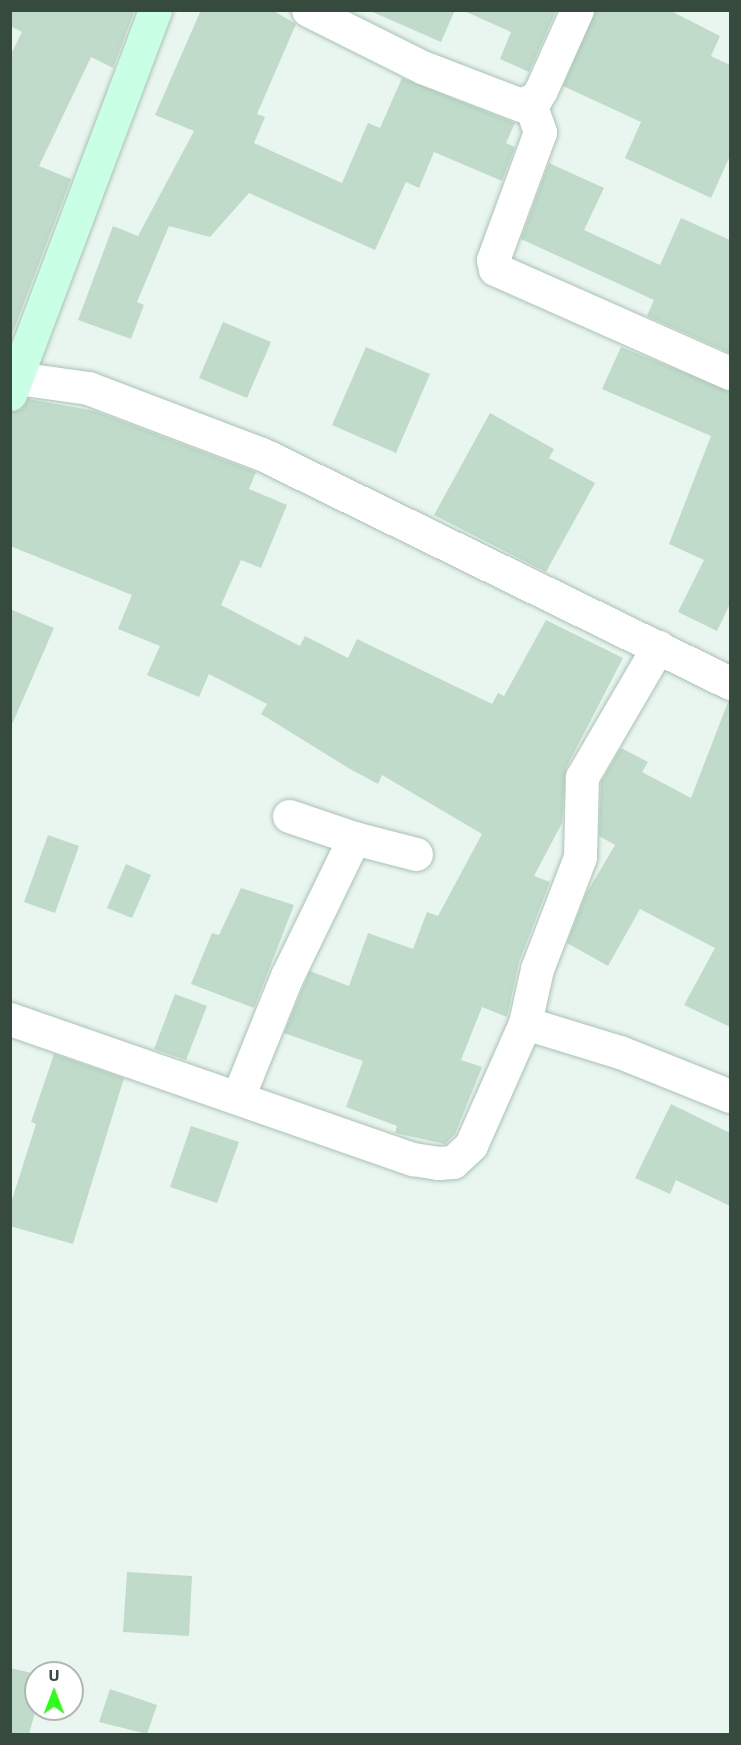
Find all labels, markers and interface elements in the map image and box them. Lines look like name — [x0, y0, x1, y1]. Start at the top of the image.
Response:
north arrow — [24, 1661, 84, 1721]
text: U — [49, 1665, 59, 1684]

